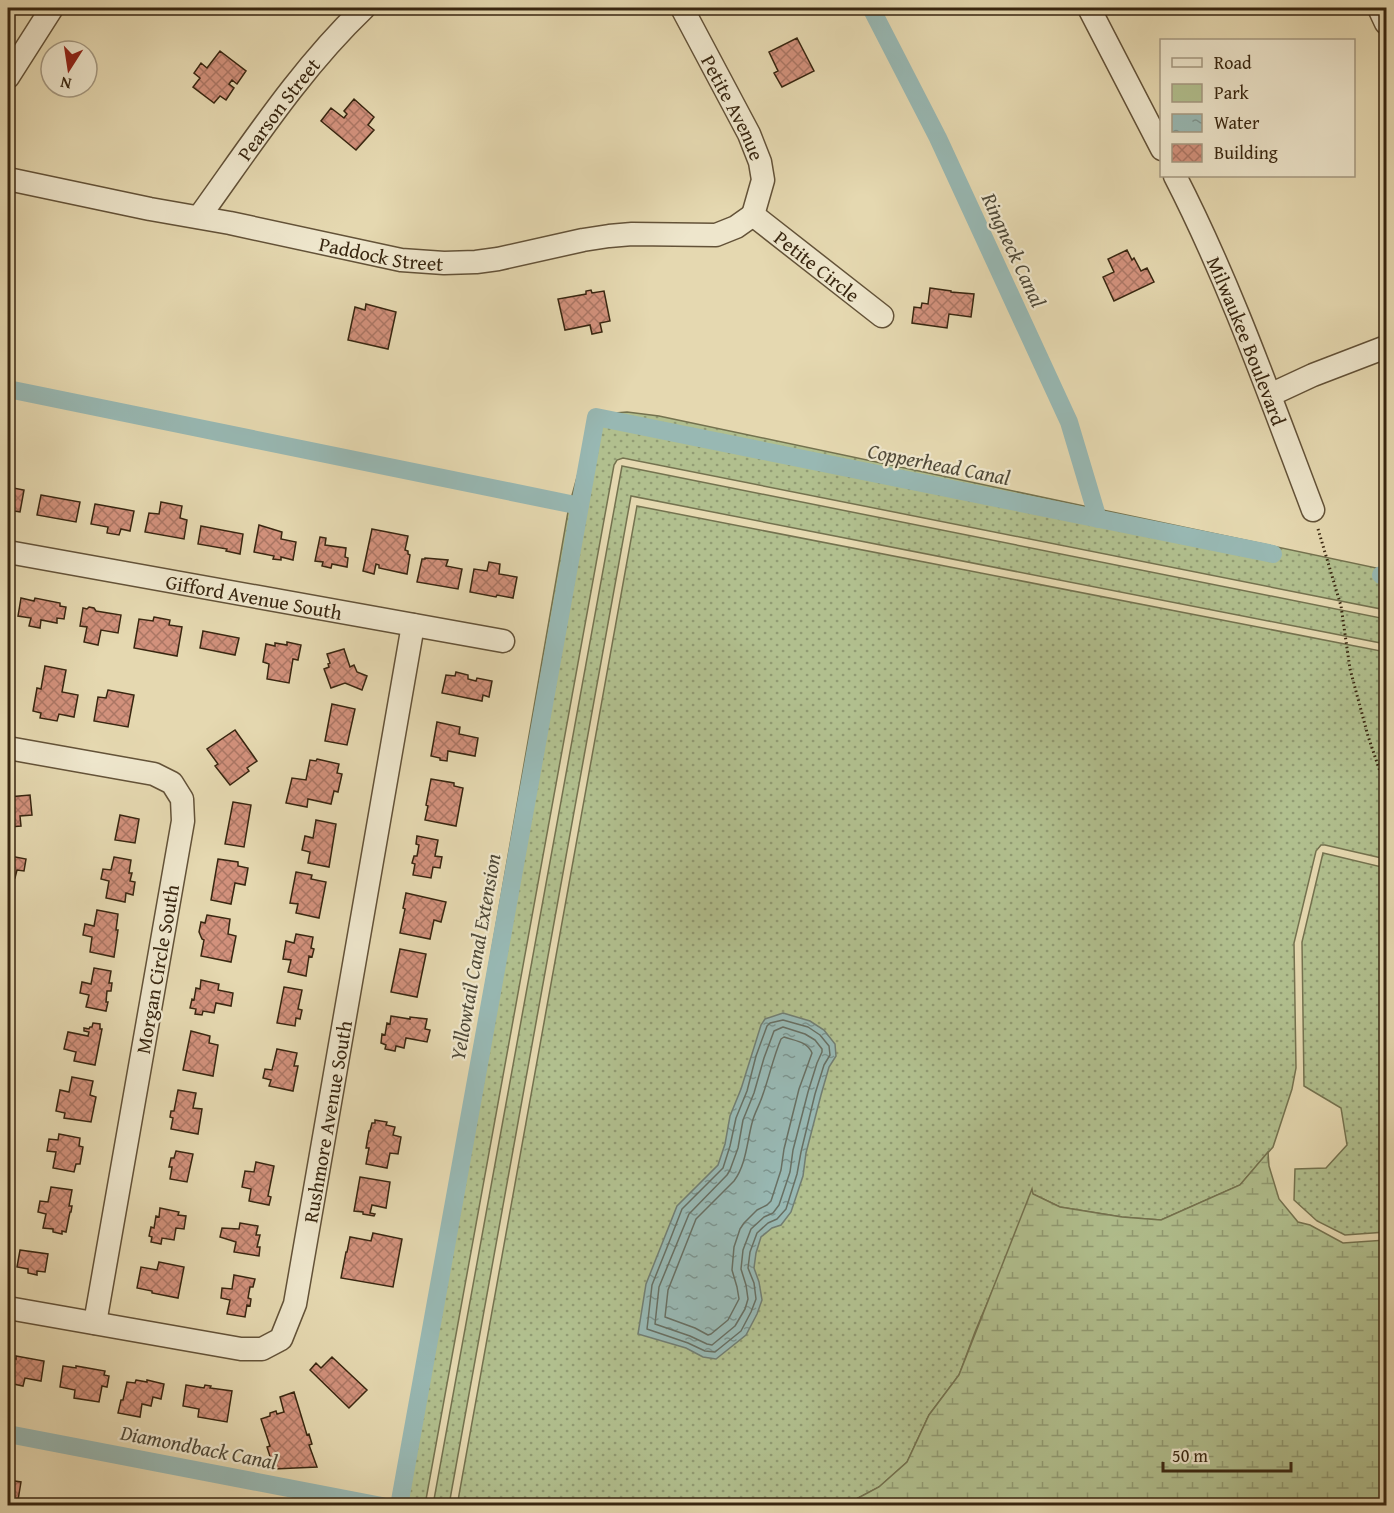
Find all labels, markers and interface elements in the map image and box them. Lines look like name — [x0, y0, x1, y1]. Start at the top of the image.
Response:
north arrow — [39, 39, 99, 99]
legend — [1160, 39, 1355, 177]
street label: Petite Avenue — [695, 49, 772, 164]
text: Road — [1214, 49, 1252, 76]
street label: Pearson Street — [229, 51, 326, 166]
text: N — [58, 71, 74, 97]
text: Park — [1214, 79, 1250, 106]
text: Water — [1214, 109, 1260, 136]
text: Building — [1214, 139, 1278, 166]
water label: Ringneck Canal — [973, 187, 1054, 312]
street label: Petite Circle — [769, 223, 867, 308]
street label: Paddock Street — [317, 228, 444, 277]
street label: Milwaukee Boulevard — [1200, 251, 1294, 430]
water label: Copperhead Canal — [865, 435, 1013, 493]
street label: Gifford Avenue South — [164, 566, 345, 626]
water label: Yellowtail Canal Extension — [442, 851, 509, 1063]
street label: Morgan Circle South — [128, 882, 186, 1056]
street label: Rushmore Avenue South — [295, 1018, 359, 1225]
water label: Diamondback Canal — [117, 1416, 280, 1477]
scale bar — [1163, 1435, 1290, 1473]
text: 50 m — [1172, 1442, 1208, 1469]

